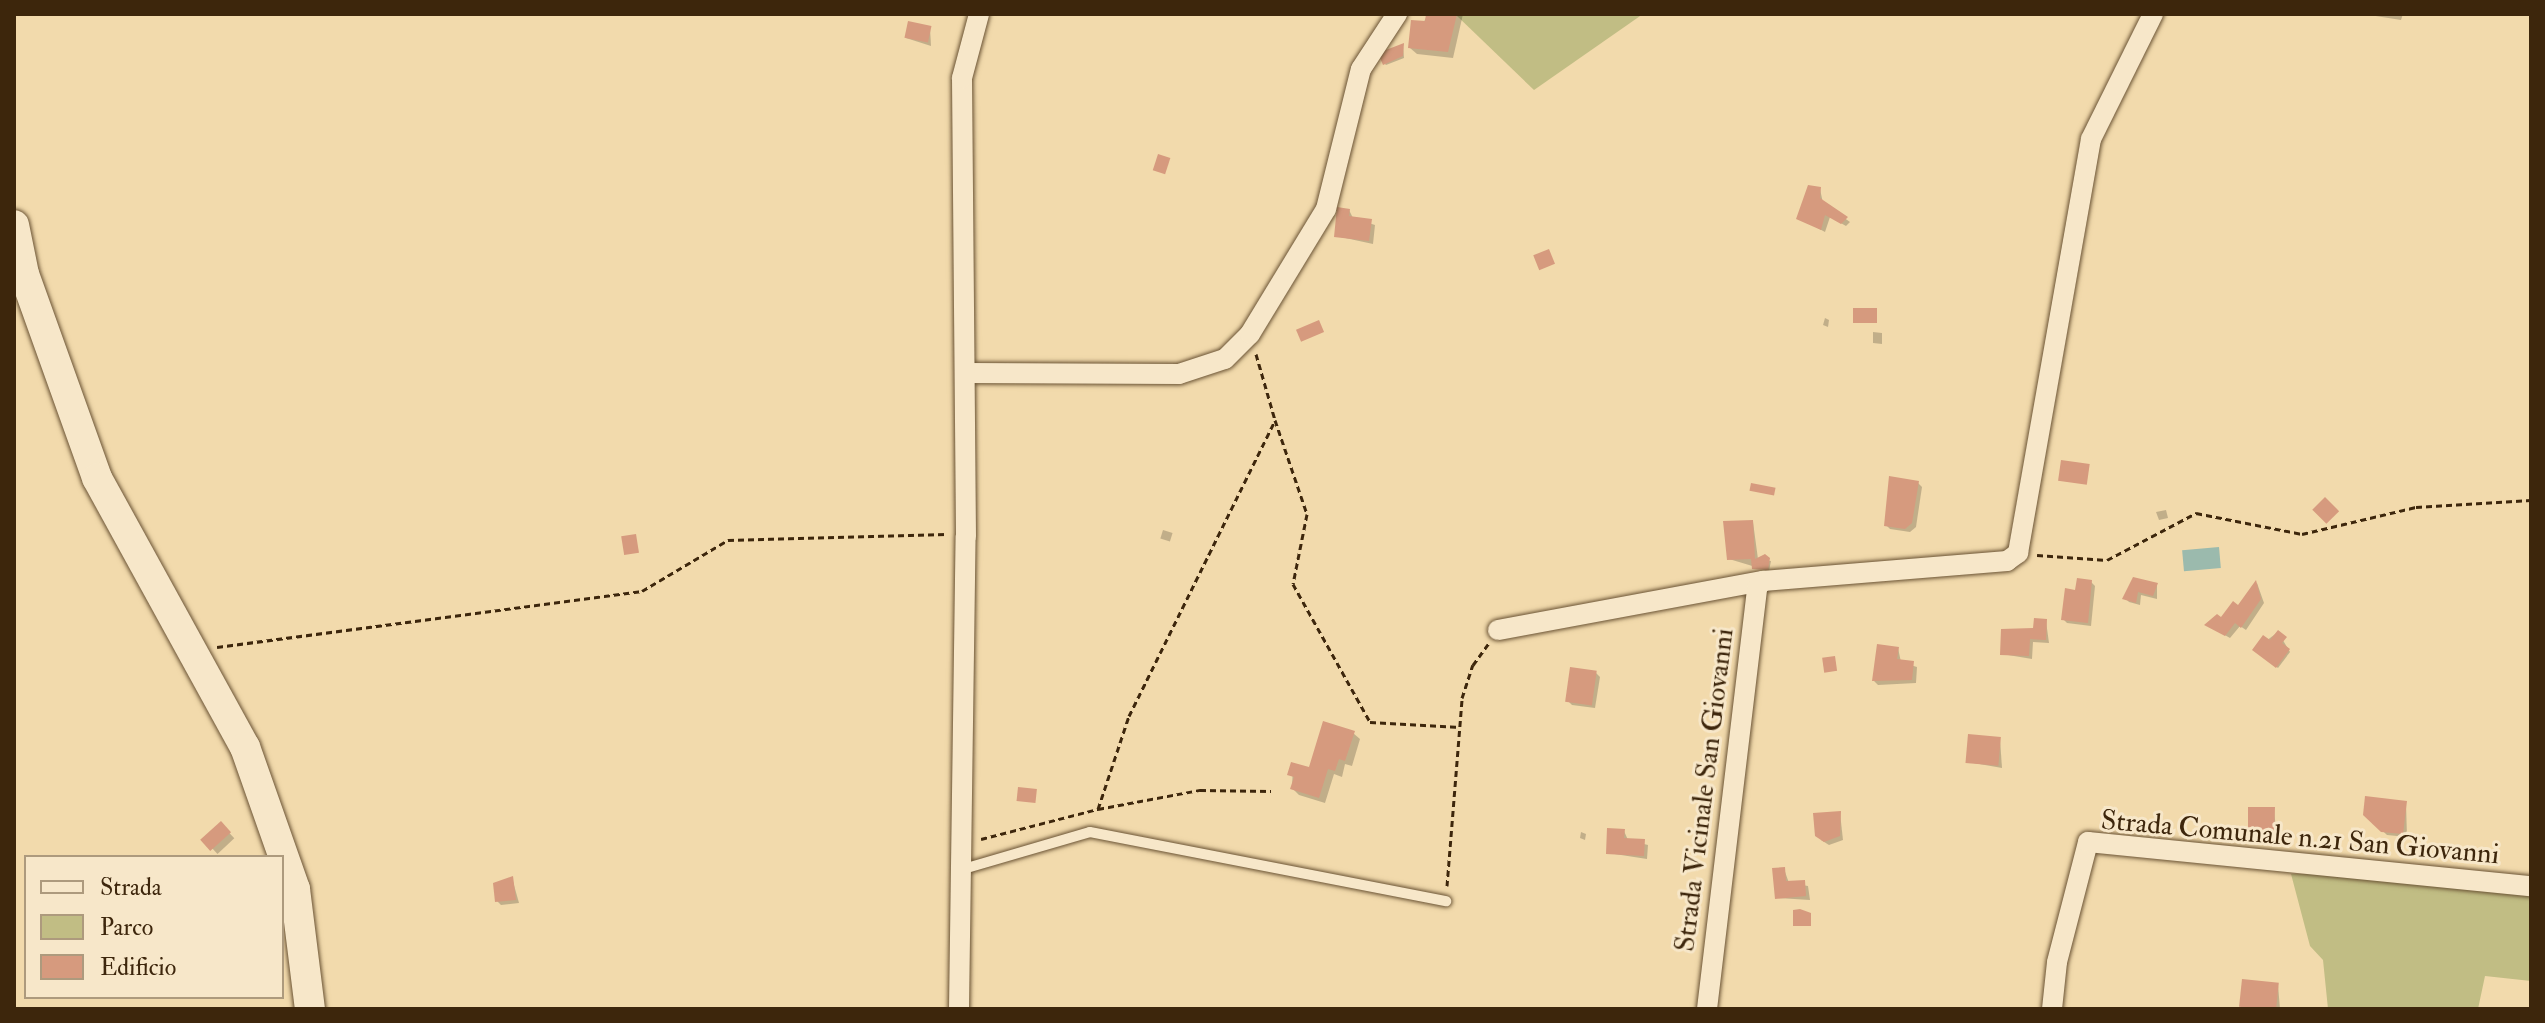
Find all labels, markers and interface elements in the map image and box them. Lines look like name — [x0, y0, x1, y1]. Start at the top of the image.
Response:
street label: Strada Vicinale San Giovanni — [1668, 626, 1742, 954]
street label: Strada Comunale n.21 San Giovanni — [2100, 804, 2500, 872]
legend — [24, 855, 284, 999]
text: Strada — [100, 872, 162, 903]
text: Parco — [100, 912, 153, 943]
text: Edificio — [100, 952, 176, 983]

